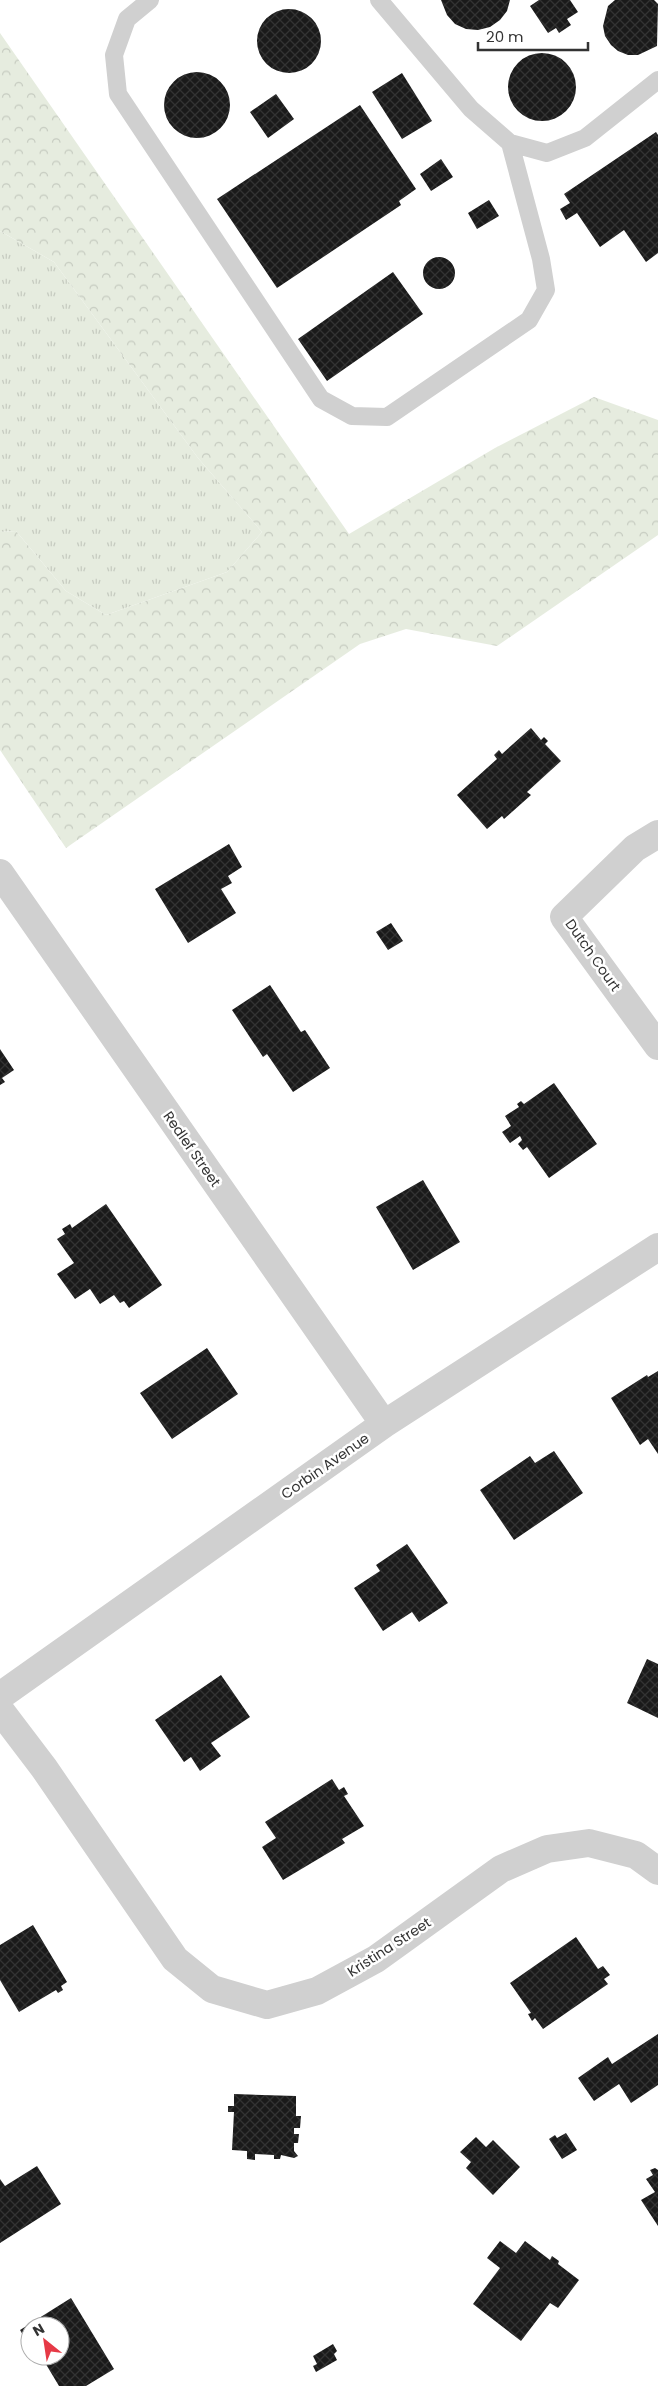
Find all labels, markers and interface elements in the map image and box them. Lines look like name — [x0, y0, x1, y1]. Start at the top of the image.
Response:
scale bar — [478, 20, 588, 52]
text: 20 m — [486, 26, 524, 47]
street label: Dutch Court — [561, 915, 625, 995]
street label: Redlef Street — [159, 1107, 225, 1191]
street label: Corbin Avenue — [277, 1428, 373, 1504]
street label: Kristina Street — [343, 1912, 435, 1982]
north arrow — [20, 2316, 70, 2366]
text: N — [29, 2318, 48, 2341]

